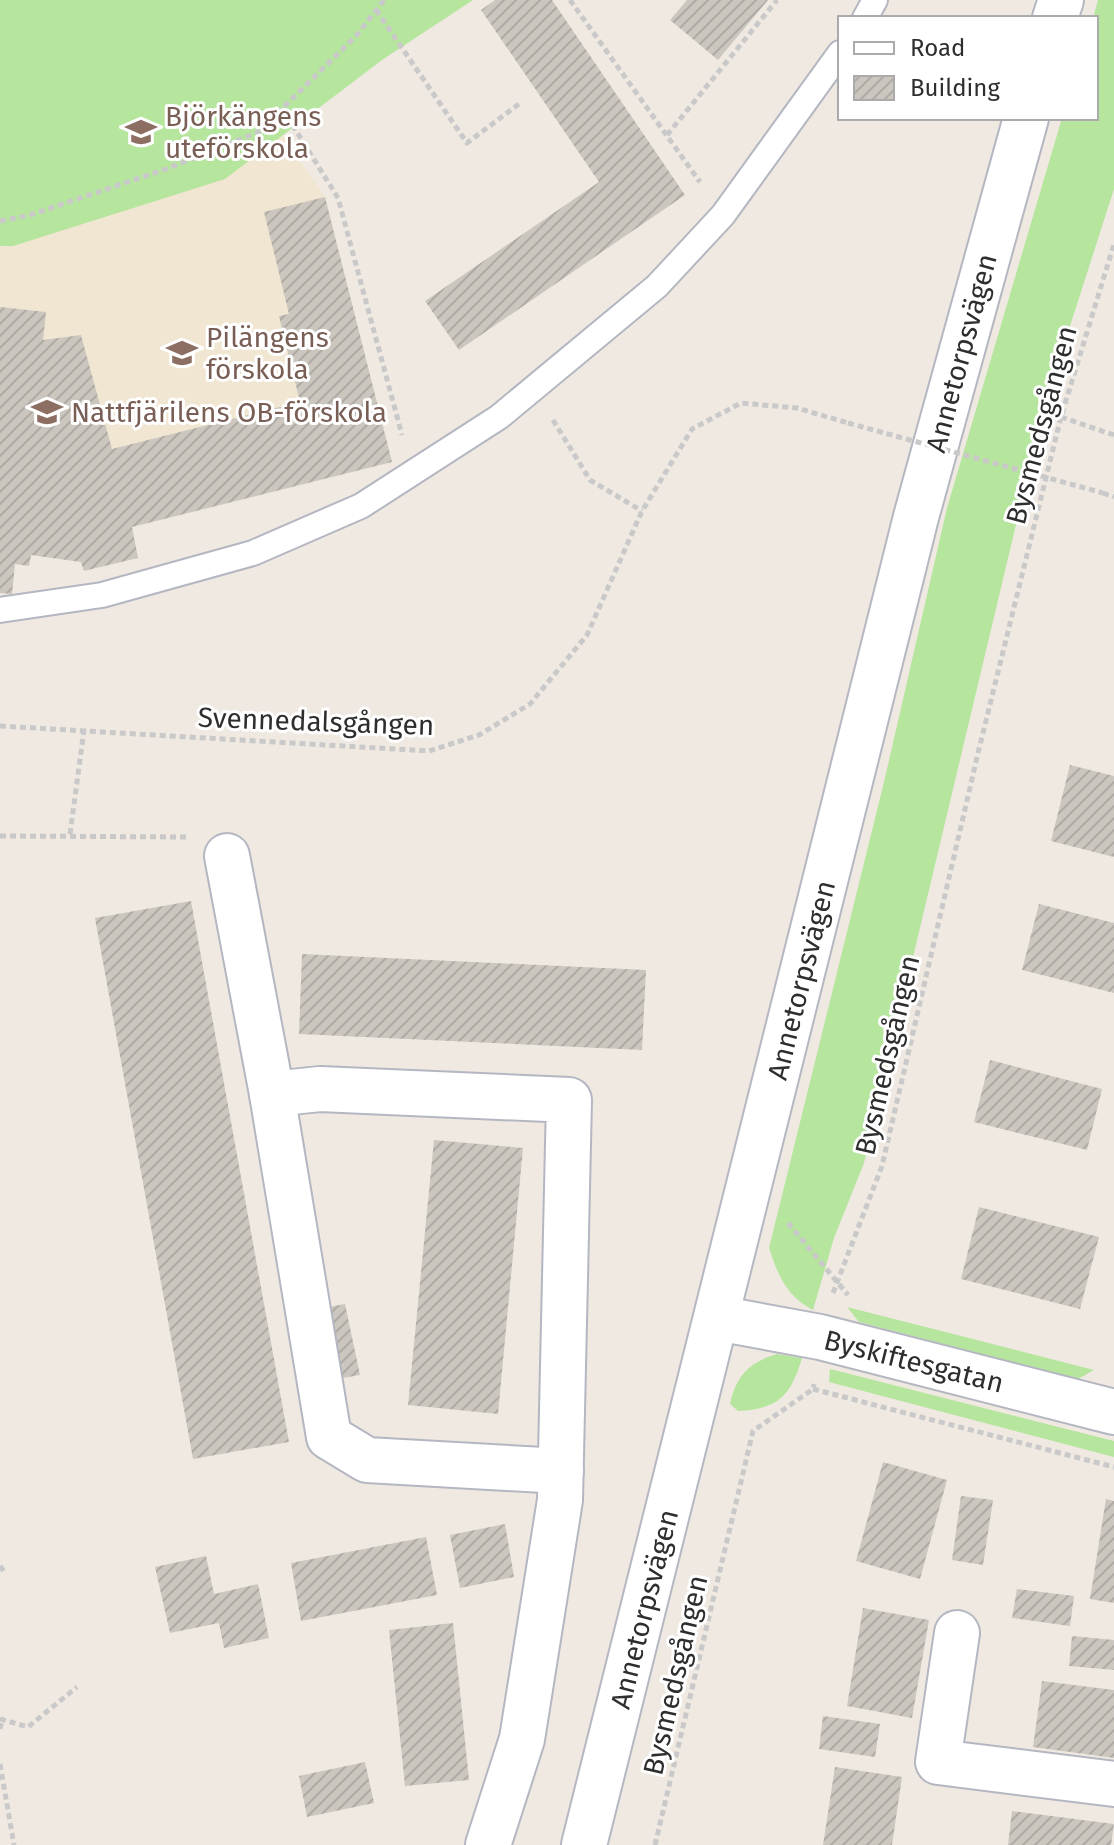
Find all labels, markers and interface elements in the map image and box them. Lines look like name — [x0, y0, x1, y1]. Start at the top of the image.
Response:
legend — [838, 16, 1098, 120]
text: Road — [910, 34, 965, 62]
text: Building — [910, 74, 1000, 102]
place label: Björkängens uteförskola — [165, 100, 321, 165]
school or university icon: Björkängens uteförskola — [124, 115, 158, 149]
street label: Annetorpsvägen — [919, 250, 1004, 456]
place label: Pilängens förskola — [206, 321, 329, 386]
street label: Bysmedsgången — [999, 322, 1084, 528]
school or university icon: Pilängens förskola — [165, 336, 199, 370]
school or university icon: Nattfjärilens OB-förskola — [30, 395, 64, 429]
place label: Nattfjärilens OB-förskola — [71, 396, 387, 429]
street label: Svennedalsgången — [197, 701, 435, 742]
street label: Annetorpsvägen — [761, 877, 842, 1083]
street label: Bysmedsgången — [848, 952, 927, 1158]
street label: Byskiftesgatan — [821, 1323, 1007, 1400]
street label: Annetorpsvägen — [604, 1506, 685, 1712]
street label: Bysmedsgången — [636, 1572, 715, 1778]

